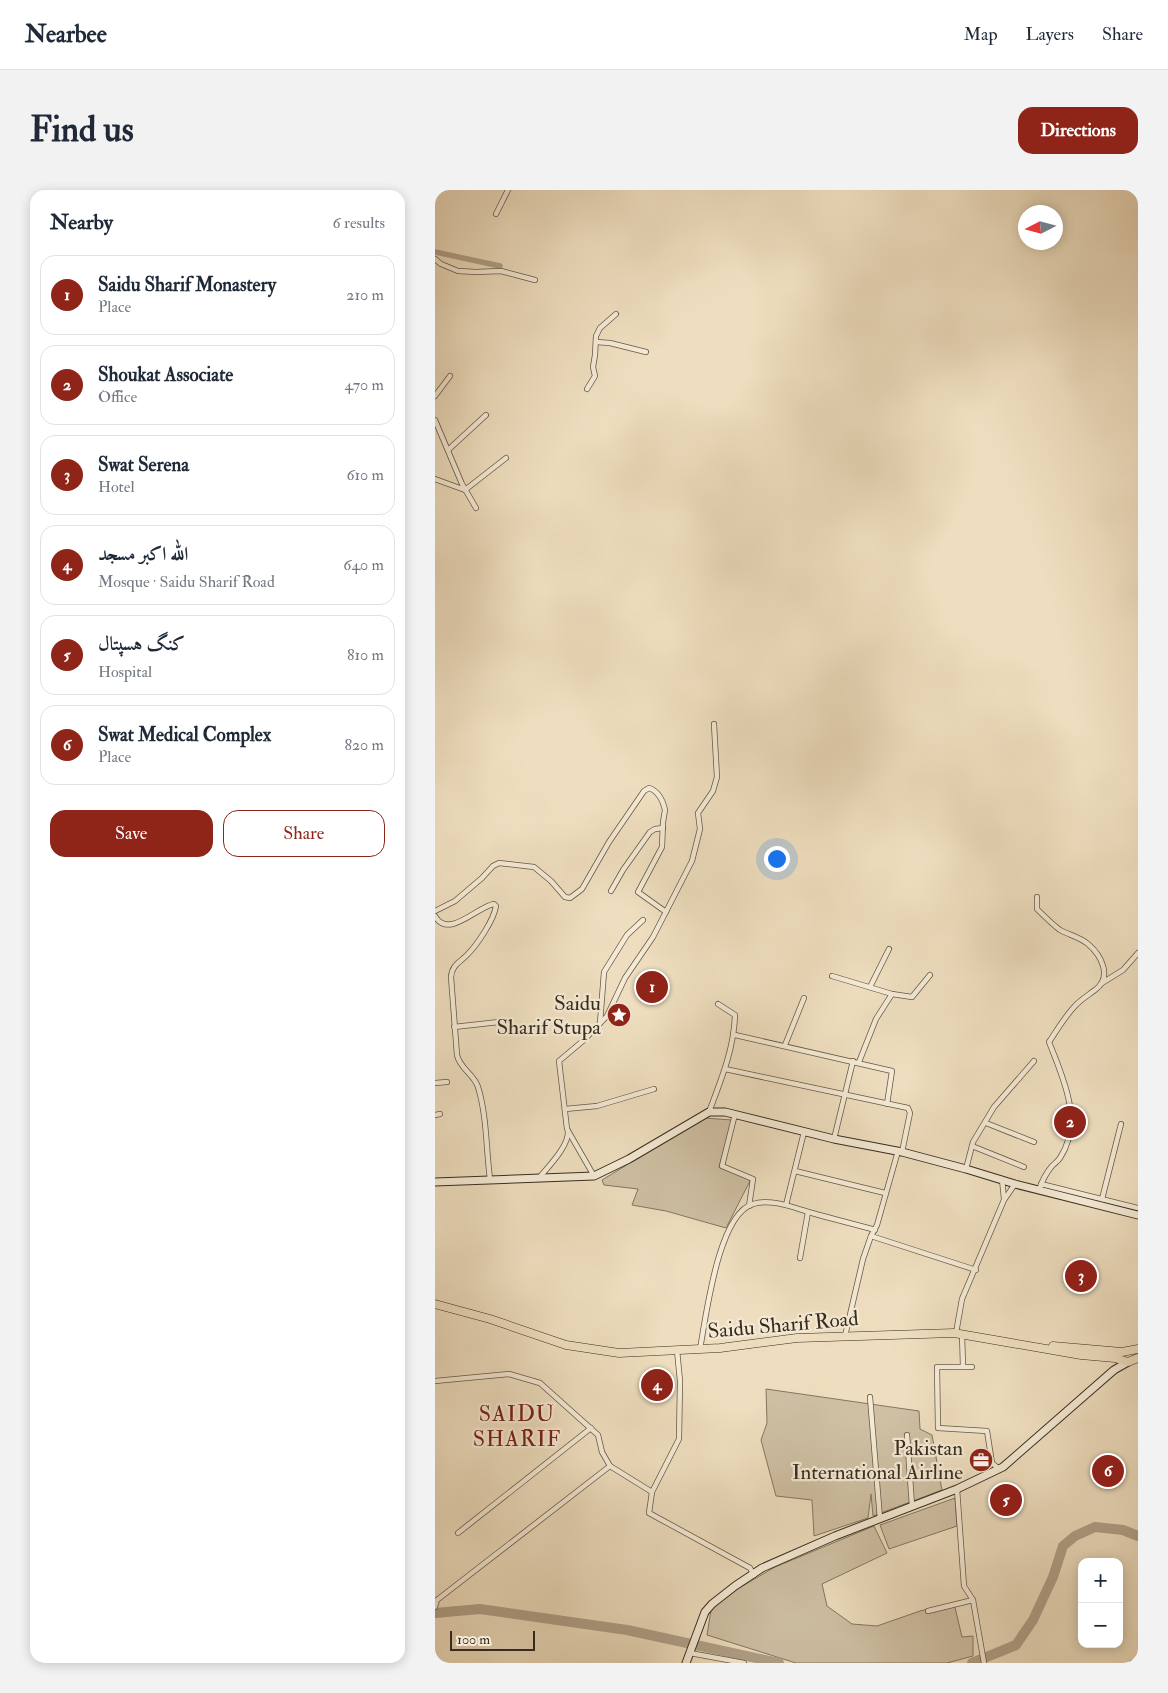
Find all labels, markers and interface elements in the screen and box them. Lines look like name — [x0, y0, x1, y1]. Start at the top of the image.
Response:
text: Nearbee — [25, 19, 107, 50]
text: Map — [964, 23, 998, 46]
text: Layers — [1026, 23, 1074, 46]
text: Share — [1102, 23, 1143, 46]
button: Directions — [1018, 107, 1138, 154]
text: Find us — [30, 108, 134, 152]
north arrow — [1018, 205, 1063, 250]
text: Nearby — [50, 209, 113, 236]
text: 6 results — [333, 213, 385, 233]
text: Saidu Sharif Monastery — [98, 273, 276, 297]
text: 1 — [64, 285, 70, 305]
text: 210 m — [346, 285, 384, 305]
text: Place — [98, 297, 131, 317]
text: Shoukat Associate — [98, 363, 233, 387]
text: 2 — [63, 375, 71, 395]
text: 470 m — [344, 375, 384, 395]
text: Office — [98, 387, 137, 407]
text: Swat Serena — [98, 453, 189, 477]
text: 3 — [64, 465, 70, 485]
text: 610 m — [346, 465, 384, 485]
text: Hotel — [98, 477, 135, 497]
text: اللہ اکبر مسجد — [98, 542, 188, 566]
text: 4 — [63, 555, 71, 575]
text: 640 m — [343, 555, 384, 575]
text: Mosque · Saidu Sharif Road — [98, 572, 275, 592]
text: کنگ ہسپتال — [98, 632, 185, 656]
text: 5 — [63, 645, 71, 665]
text: 810 m — [347, 645, 384, 665]
text: Hospital — [98, 662, 152, 682]
text: Swat Medical Complex — [98, 723, 271, 747]
text: 6 — [63, 735, 71, 755]
text: 820 m — [344, 735, 384, 755]
text: Place — [98, 747, 131, 767]
button: Save — [50, 810, 213, 857]
button: Share — [223, 810, 385, 857]
your location — [764, 846, 790, 872]
pin: 1 — [636, 968, 668, 1006]
place label: Saidu Sharif Stupa — [496, 990, 601, 1041]
place icon: Saidu Sharif Stupa — [606, 1002, 632, 1028]
pin: 2 — [1054, 1103, 1086, 1141]
pin: 3 — [1065, 1257, 1097, 1295]
street label: Saidu Sharif Road — [706, 1305, 860, 1345]
pin: 4 — [641, 1366, 673, 1404]
district label: SAIDU SHARIF — [473, 1400, 561, 1453]
place label: Pakistan International Airline — [792, 1435, 963, 1486]
office icon: Pakistan International Airline — [968, 1447, 994, 1473]
pin: 6 — [1092, 1452, 1124, 1490]
pin: 5 — [990, 1481, 1022, 1519]
map controls — [1078, 1558, 1123, 1648]
button: + — [1078, 1558, 1123, 1603]
button: − — [1078, 1603, 1123, 1648]
scale bar — [450, 1628, 535, 1651]
text: 100 m — [457, 1631, 490, 1648]

